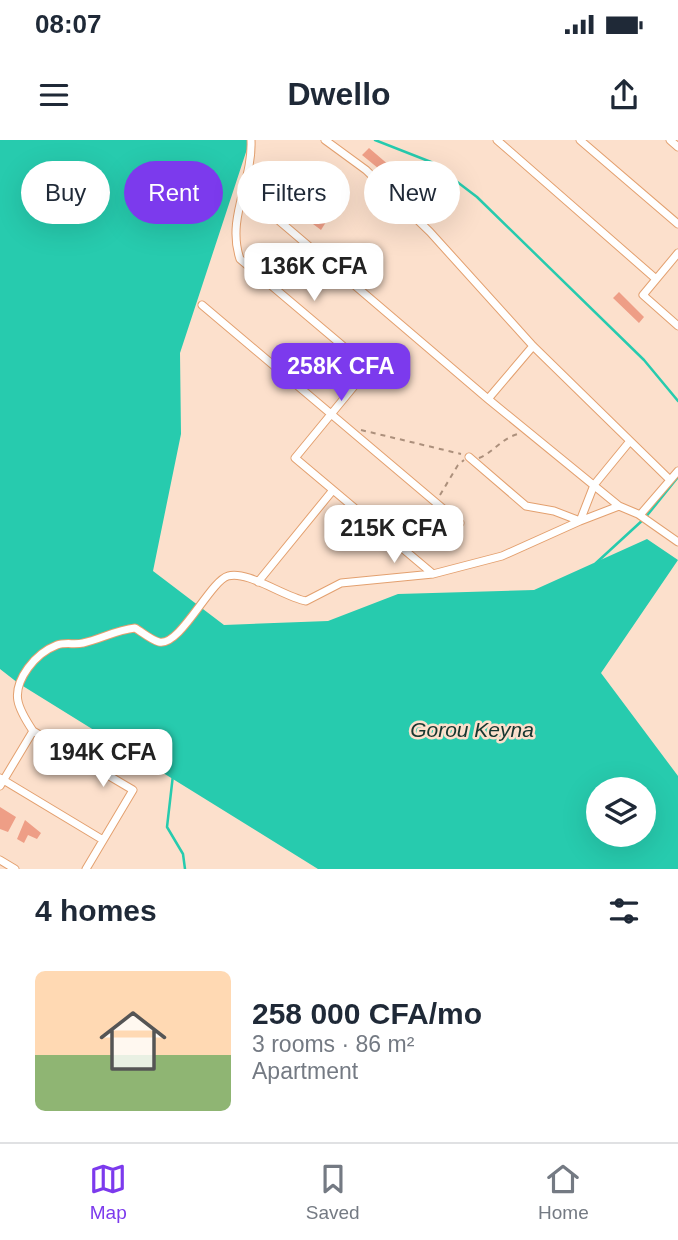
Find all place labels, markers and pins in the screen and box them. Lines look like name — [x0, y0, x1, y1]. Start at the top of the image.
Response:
pin: 136K CFA — [242, 244, 386, 303]
pin: 258K CFA — [269, 344, 413, 403]
pin: 215K CFA — [322, 506, 466, 565]
pin: 194K CFA — [31, 730, 175, 789]

